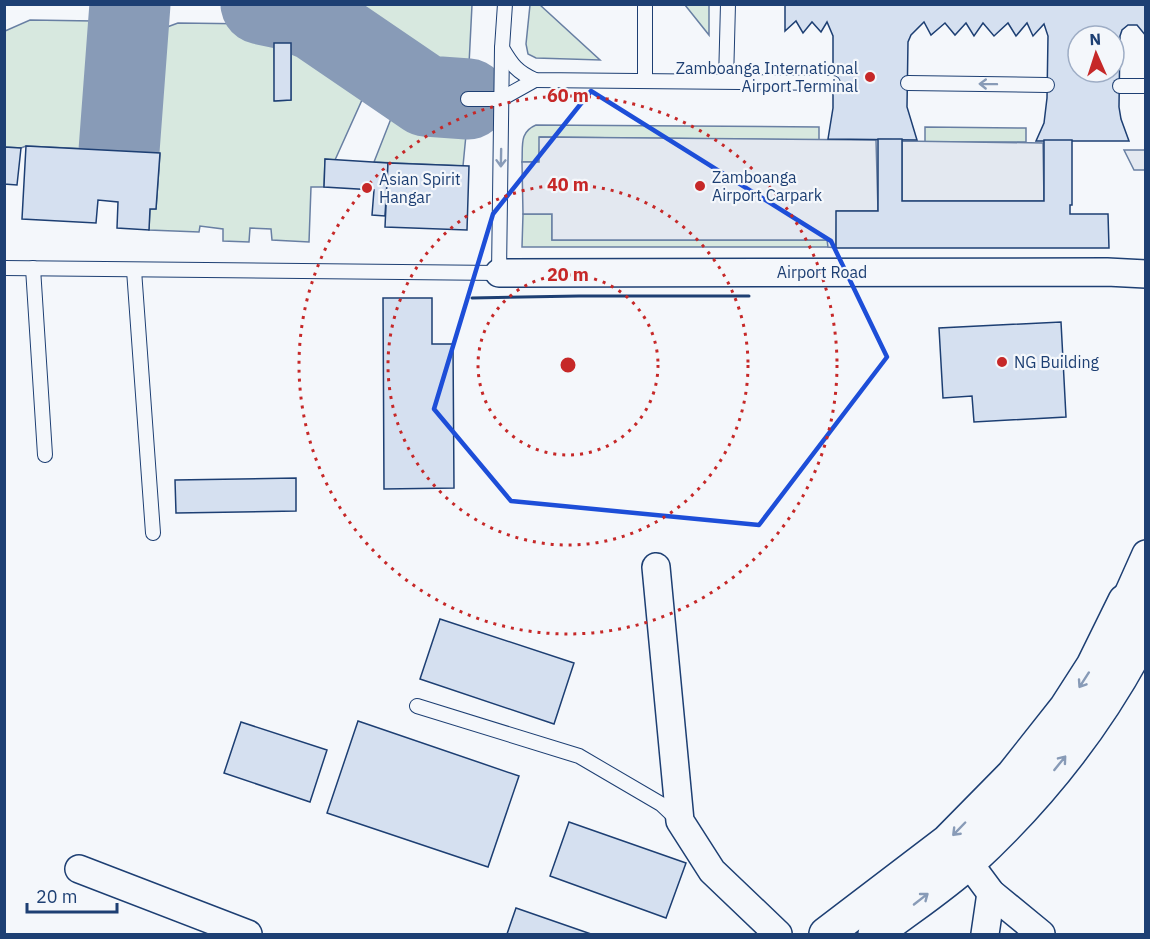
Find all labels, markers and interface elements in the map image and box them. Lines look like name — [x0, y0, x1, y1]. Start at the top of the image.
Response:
north arrow — [1066, 24, 1126, 84]
text: N — [1089, 29, 1102, 49]
place label: Zamboanga International Airport Terminal — [676, 58, 858, 96]
marker: Zamboanga International Airport Terminal — [863, 70, 877, 84]
one-way arrow — [979, 78, 999, 90]
text: 60 m — [547, 84, 589, 107]
one-way arrow — [495, 147, 506, 167]
place label: Zamboanga Airport Carpark — [712, 167, 823, 205]
place label: Asian Spirit Hangar — [379, 169, 461, 207]
text: 40 m — [547, 173, 589, 196]
marker: Zamboanga Airport Carpark — [693, 179, 707, 193]
marker: Asian Spirit Hangar — [360, 181, 374, 195]
street label: Airport Road — [777, 262, 867, 282]
text: 20 m — [547, 263, 589, 286]
place label: NG Building — [1014, 352, 1099, 372]
centre of rings — [558, 355, 578, 375]
marker: NG Building — [995, 355, 1009, 369]
one-way arrow — [1078, 671, 1090, 688]
one-way arrow — [1054, 755, 1067, 771]
one-way arrow — [952, 822, 966, 837]
scale bar — [27, 876, 117, 914]
text: 20 m — [36, 885, 78, 908]
one-way arrow — [913, 892, 929, 905]

